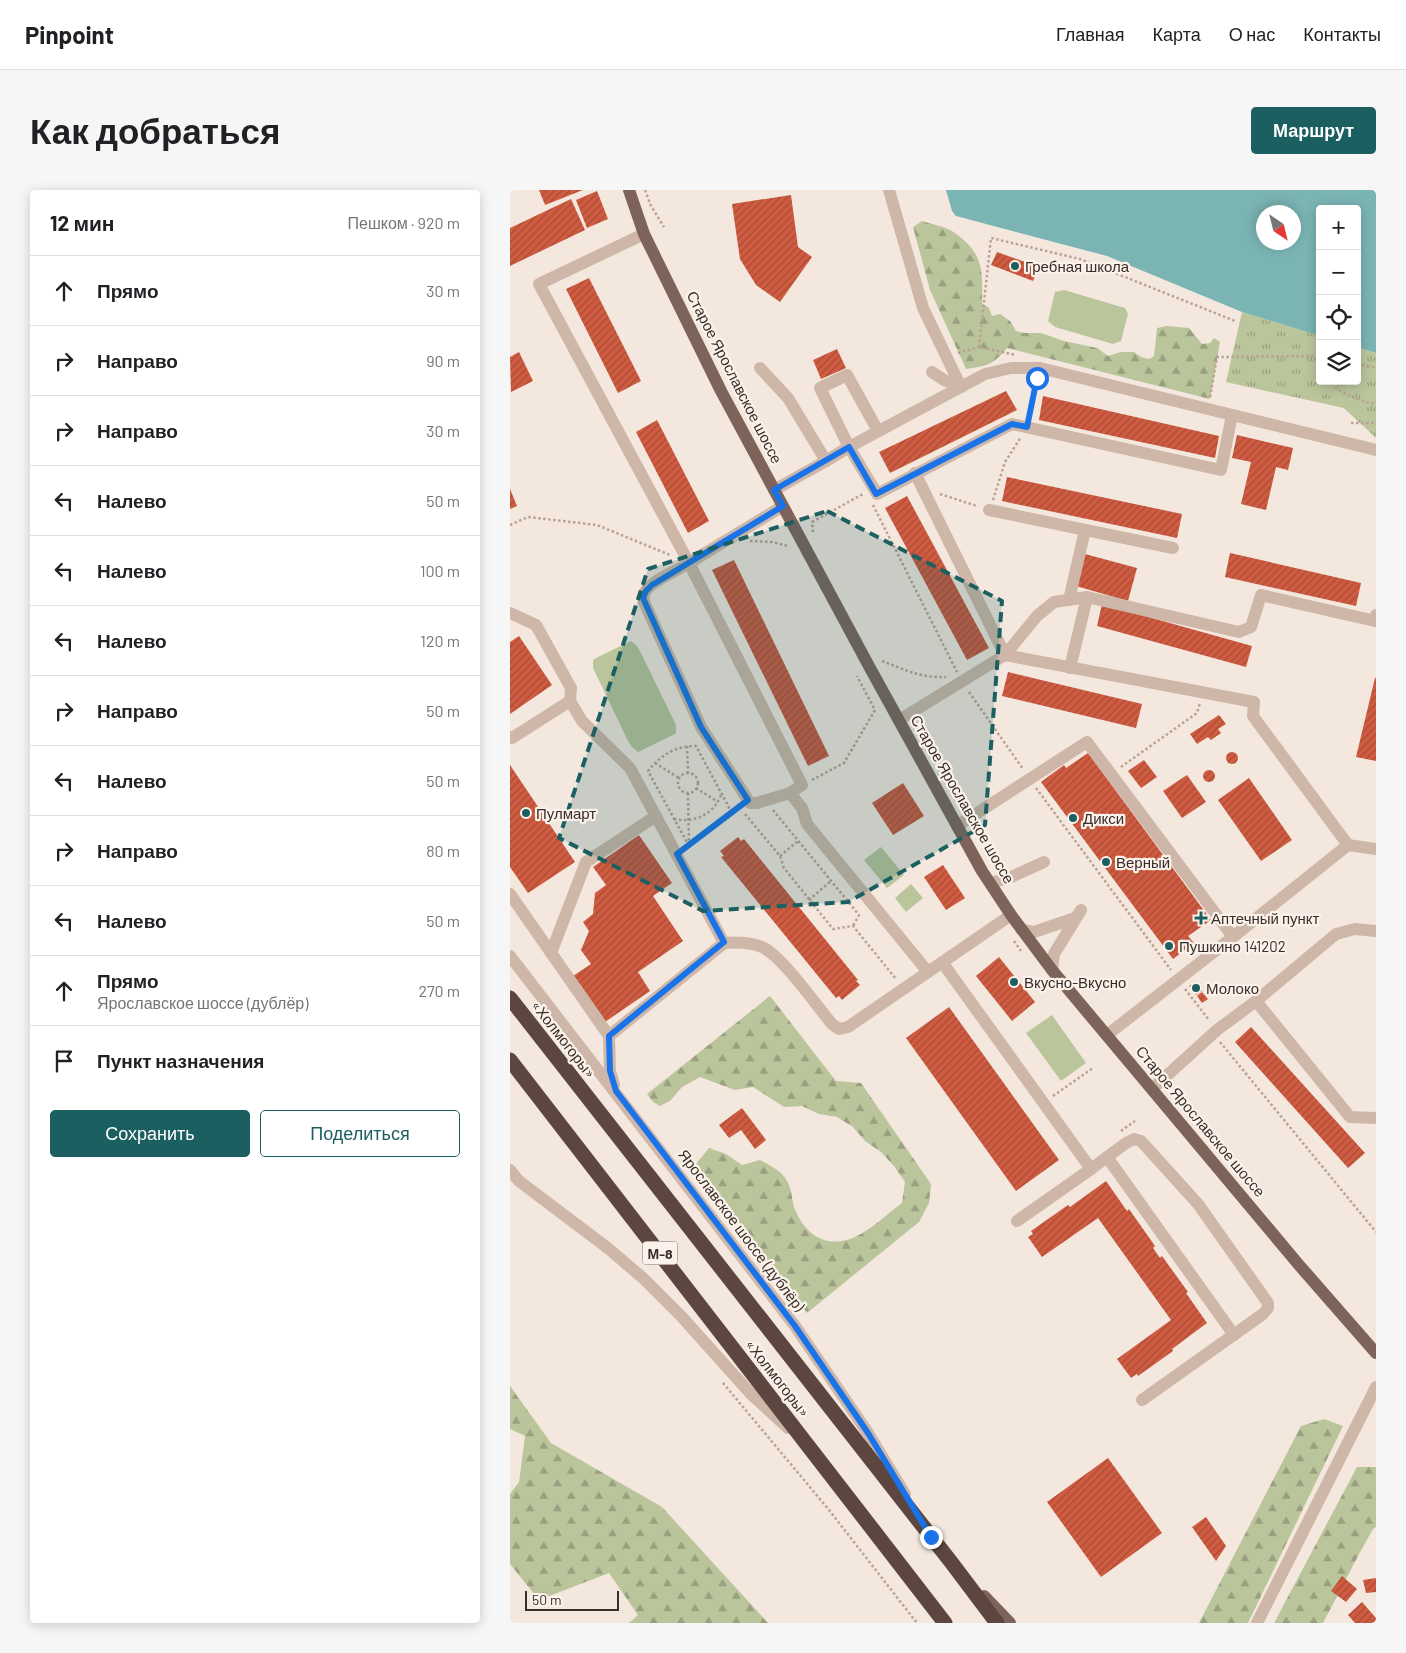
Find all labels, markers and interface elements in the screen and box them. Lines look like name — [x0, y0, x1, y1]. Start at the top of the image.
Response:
text: Pinpoint — [25, 20, 114, 49]
text: Главная — [1056, 23, 1125, 45]
text: Карта — [1153, 23, 1201, 45]
text: О нас — [1229, 23, 1275, 45]
text: Контакты — [1303, 23, 1381, 45]
button: Маршрут — [1251, 107, 1376, 154]
text: Как добраться — [30, 109, 280, 151]
north arrow — [1256, 205, 1301, 250]
map controls — [1316, 205, 1361, 385]
button: + — [1316, 205, 1361, 250]
text: 12 мин — [50, 210, 115, 235]
text: Пешком · 920 m — [348, 213, 460, 232]
button: − — [1316, 250, 1361, 295]
place label: Гребная школа — [1025, 257, 1130, 275]
marker: Гребная школа — [1009, 260, 1021, 272]
icon: ahead — [50, 277, 78, 305]
text: Прямо — [97, 279, 159, 302]
text: 30 m — [426, 281, 460, 300]
street label: Старое Ярославское шоссе — [684, 288, 786, 466]
button: locate — [1316, 295, 1361, 340]
button: layers — [1316, 340, 1361, 385]
icon: right — [50, 347, 78, 375]
text: Направо — [97, 349, 178, 372]
text: 90 m — [426, 351, 460, 370]
route start — [1026, 367, 1049, 390]
icon: right — [50, 417, 78, 445]
text: Направо — [97, 419, 178, 442]
text: 30 m — [426, 421, 460, 440]
icon: left — [50, 487, 78, 515]
text: Налево — [97, 489, 167, 512]
text: 50 m — [426, 491, 460, 510]
icon: left — [50, 557, 78, 585]
text: Налево — [97, 559, 167, 582]
text: 100 m — [420, 561, 460, 580]
icon: left — [50, 627, 78, 655]
text: Налево — [97, 629, 167, 652]
text: 120 m — [420, 631, 460, 650]
icon: right — [50, 697, 78, 725]
text: Направо — [97, 699, 178, 722]
text: 50 m — [426, 701, 460, 720]
street label: Старое Ярославское шоссе — [907, 712, 1019, 886]
icon: left — [50, 767, 78, 795]
text: Налево — [97, 769, 167, 792]
text: 50 m — [426, 771, 460, 790]
place label: Пулмарт — [536, 804, 596, 822]
marker: Пулмарт — [520, 807, 532, 819]
place label: Дикси — [1083, 809, 1124, 827]
marker: Дикси — [1067, 812, 1079, 824]
icon: right — [50, 837, 78, 865]
text: Направо — [97, 839, 178, 862]
text: 80 m — [426, 841, 460, 860]
place label: Верный — [1116, 853, 1170, 871]
marker: Верный — [1100, 856, 1112, 868]
icon: left — [50, 907, 78, 935]
text: Налево — [97, 909, 167, 932]
place label: Аптечный пункт — [1211, 909, 1320, 927]
text: 50 m — [426, 911, 460, 930]
marker: Аптечный пункт — [1195, 912, 1207, 924]
place label: Пушкино 141202 — [1179, 937, 1286, 955]
marker: Пушкино 141202 — [1163, 940, 1175, 952]
text: Прямо — [97, 969, 159, 992]
place label: Вкусно-Вкусно — [1024, 973, 1126, 991]
marker: Вкусно-Вкусно — [1008, 976, 1020, 988]
icon: ahead — [50, 977, 78, 1005]
place label: Молоко — [1206, 979, 1259, 997]
text: 270 m — [418, 981, 460, 1000]
marker: Молоко — [1190, 982, 1202, 994]
text: Ярославское шоссе (дублёр) — [97, 993, 308, 1012]
street label: «Холмогоры» — [528, 996, 600, 1082]
street label: Старое Ярославское шоссе — [1133, 1042, 1269, 1200]
icon: arrive — [50, 1047, 78, 1075]
text: Пункт назначения — [97, 1049, 264, 1072]
button: Сохранить — [50, 1110, 250, 1157]
button: Поделиться — [260, 1110, 460, 1157]
street label: Ярославское шоссе (дублёр) — [675, 1145, 809, 1315]
road number: М-8 — [642, 1242, 678, 1264]
street label: «Холмогоры» — [742, 1335, 814, 1421]
route end — [920, 1526, 943, 1549]
scale bar — [525, 1588, 619, 1611]
text: 50 m — [532, 1591, 561, 1608]

